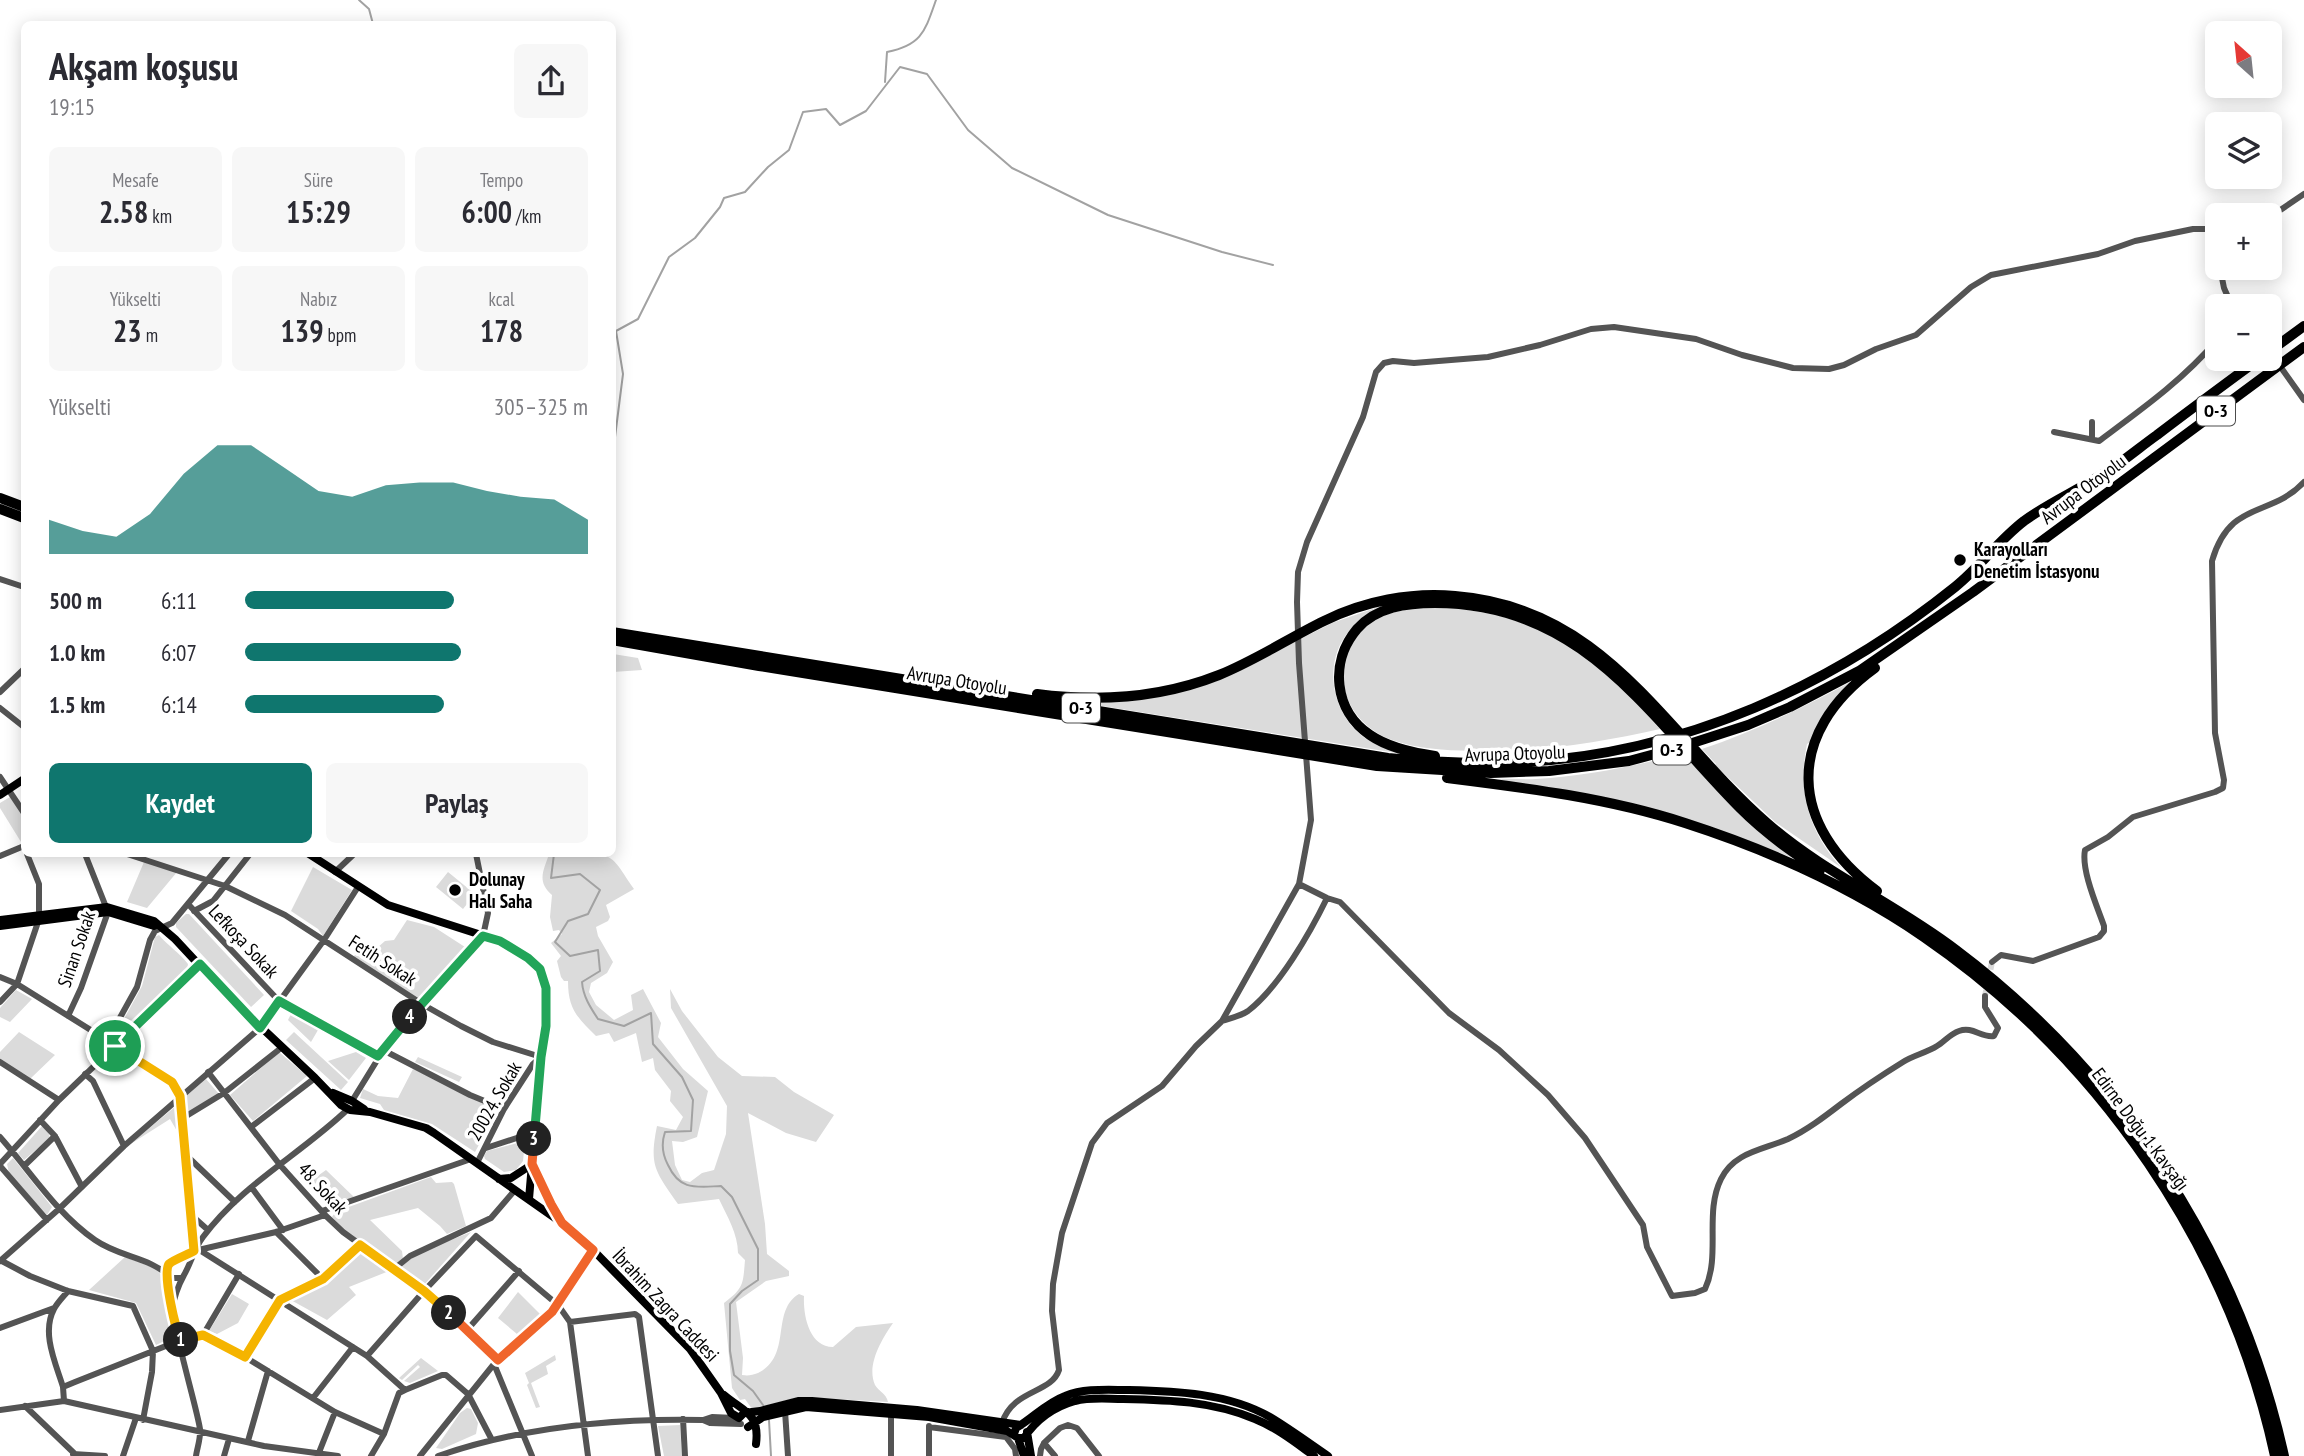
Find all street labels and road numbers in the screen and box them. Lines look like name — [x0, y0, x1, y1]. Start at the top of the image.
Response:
road number: O-3 — [2197, 396, 2235, 426]
street label: Avrupa Otoyolu — [2036, 449, 2130, 529]
street label: Avrupa Otoyolu — [905, 660, 1009, 700]
road number: O-3 — [1062, 694, 1100, 722]
road number: O-3 — [1653, 736, 1691, 764]
street label: Avrupa Otoyolu — [1464, 739, 1566, 767]
street label: Lefkoşa Sokak — [204, 899, 285, 983]
street label: Sinan Sokak — [52, 907, 100, 990]
street label: Fetih Sokak — [345, 929, 422, 991]
street label: 20024. Sokak — [462, 1057, 527, 1145]
street label: Edirne Doğu 1 Kavşağı — [2087, 1063, 2195, 1195]
street label: 48. Sokak — [293, 1157, 353, 1219]
street label: İbrahim Zagra Caddesi — [608, 1244, 724, 1366]

